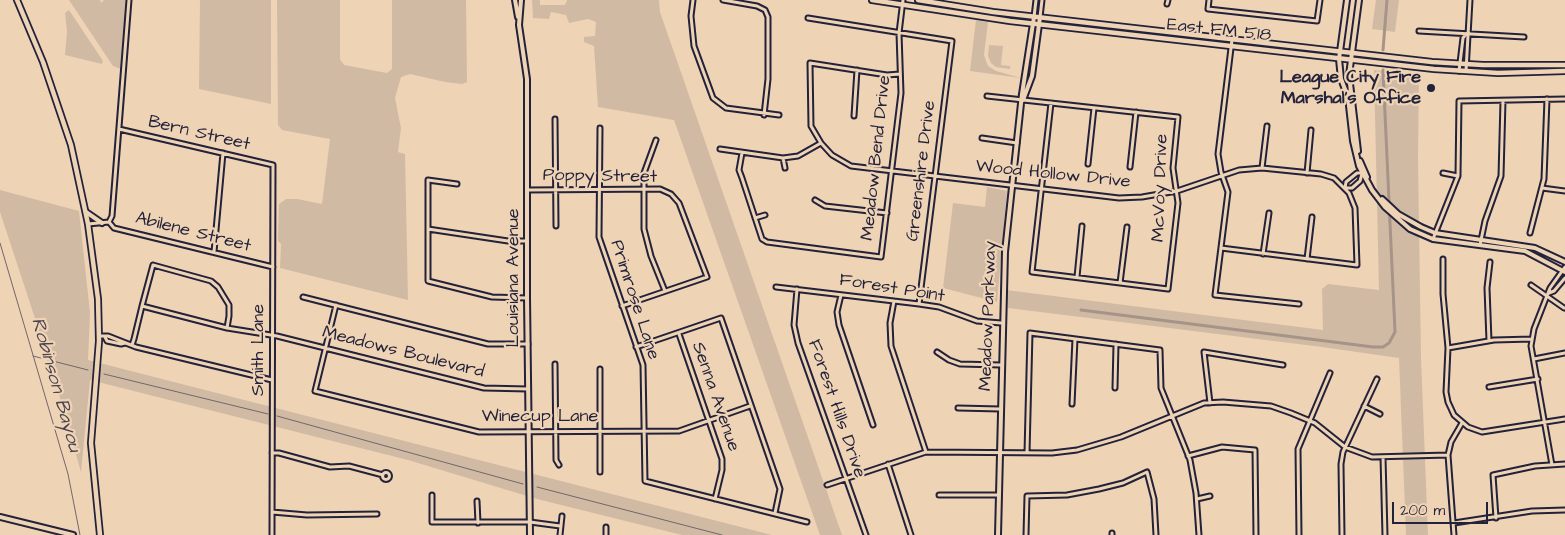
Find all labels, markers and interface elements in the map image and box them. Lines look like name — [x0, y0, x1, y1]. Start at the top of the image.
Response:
street label: East FM 518 — [1166, 15, 1272, 47]
place label: League City Fire Marshal's Office — [1280, 67, 1421, 110]
street label: Meadow Bend Drive — [858, 74, 896, 242]
marker: League City Fire Marshal's Office — [1425, 82, 1437, 94]
street label: Greenshire Drive — [903, 99, 941, 243]
street label: Bern Street — [146, 112, 252, 156]
street label: McVoy Drive — [1148, 134, 1174, 242]
street label: Wood Hollow Drive — [975, 156, 1131, 194]
street label: Poppy Street — [543, 165, 657, 189]
street label: Abilene Street — [133, 208, 253, 258]
street label: Louisiana Avenue — [503, 208, 525, 348]
street label: Primrose Lane — [604, 237, 664, 363]
street label: Meadow Parkway — [976, 241, 1002, 391]
street label: Forest Point — [838, 270, 946, 308]
street label: Smith Lane — [248, 304, 270, 396]
water label: Robinson Bayou — [25, 315, 85, 455]
street label: Meadows Boulevard — [320, 322, 486, 384]
street label: Forest Hills Drive — [802, 337, 870, 481]
street label: Senna Avenue — [686, 340, 744, 454]
street label: Winecup Lane — [482, 406, 598, 428]
scale bar — [1395, 492, 1491, 524]
text: 200 m — [1400, 500, 1445, 521]

